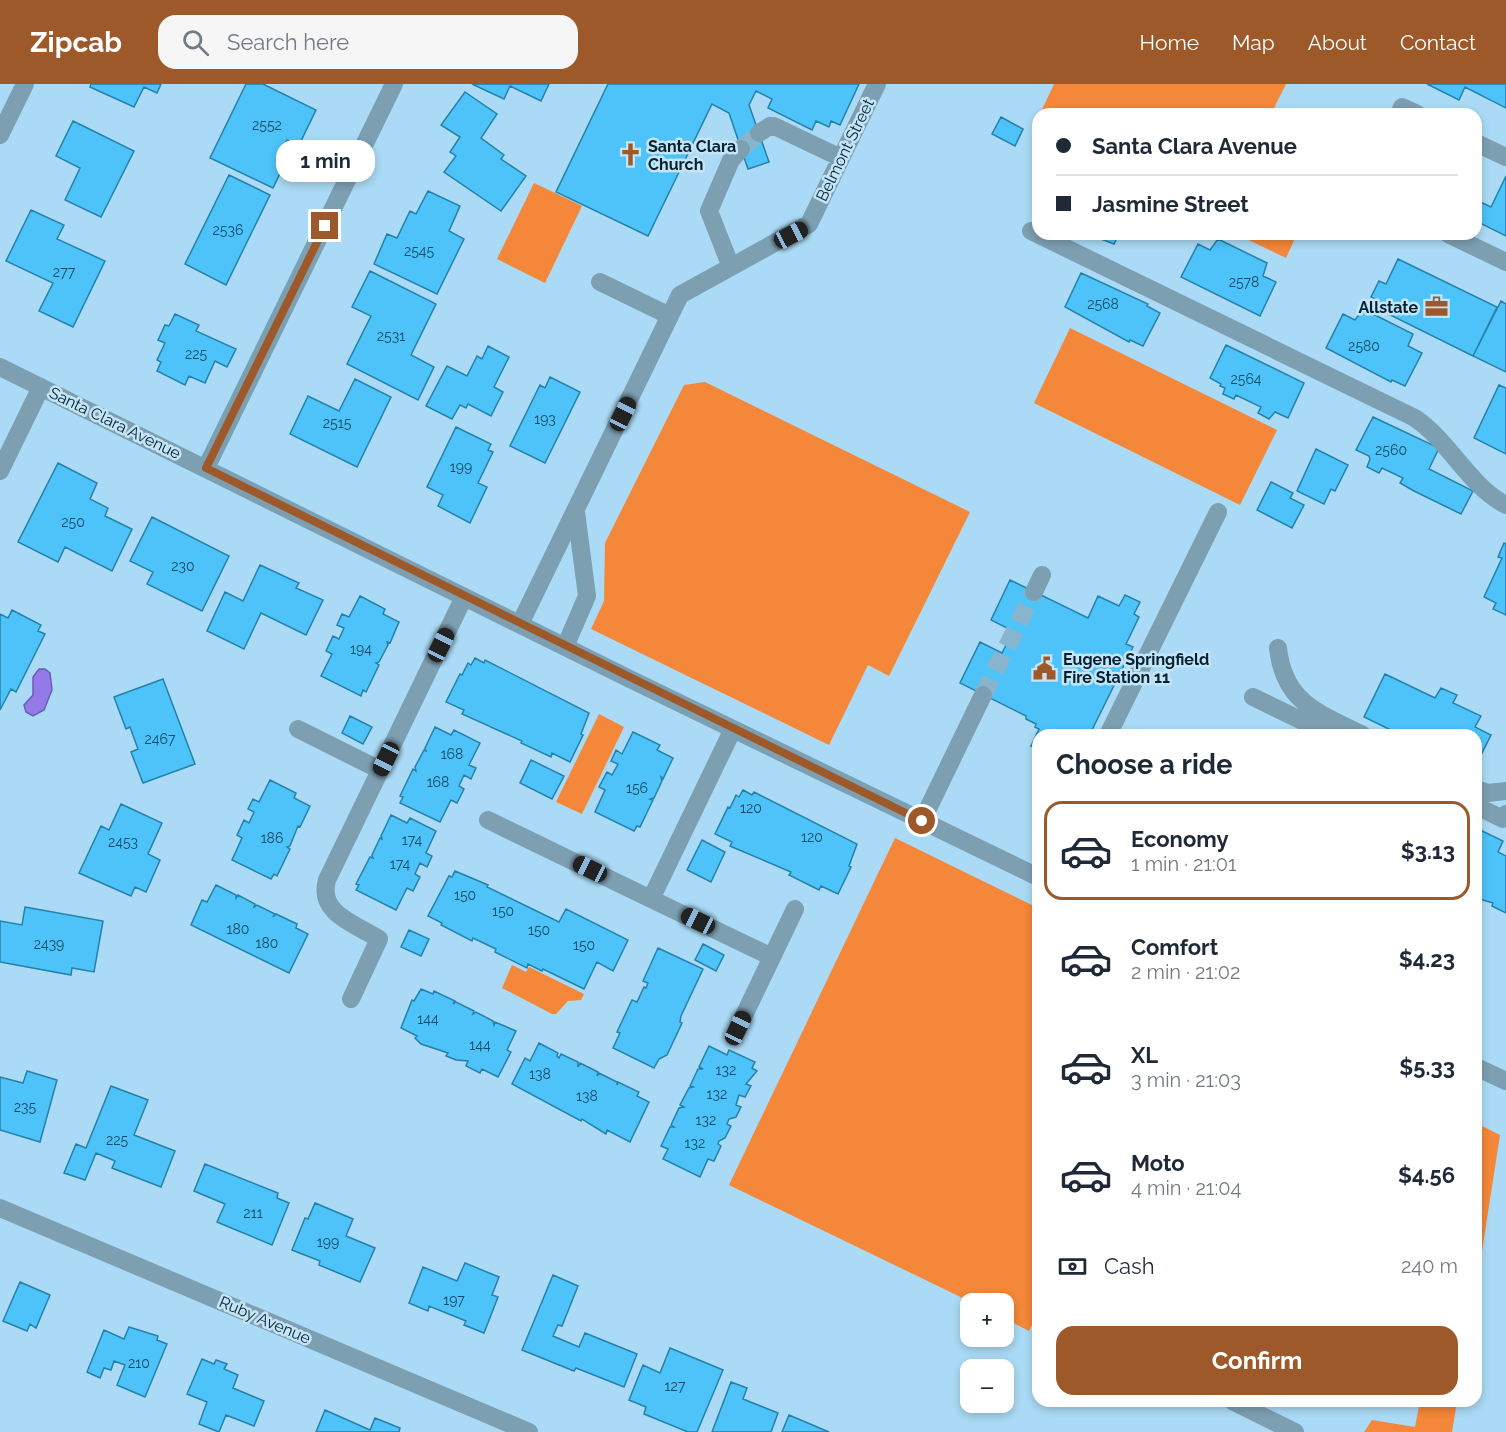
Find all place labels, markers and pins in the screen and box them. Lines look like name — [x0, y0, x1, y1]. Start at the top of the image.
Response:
place label: Santa Clara Church — [648, 137, 736, 174]
church icon: Santa Clara Church — [617, 142, 643, 168]
office icon: Allstate — [1423, 294, 1449, 320]
place label: Allstate — [1358, 298, 1418, 317]
place label: Eugene Springfield Fire Station 11 — [1063, 650, 1209, 687]
public building icon: Eugene Springfield Fire Station 11 — [1032, 655, 1058, 681]

